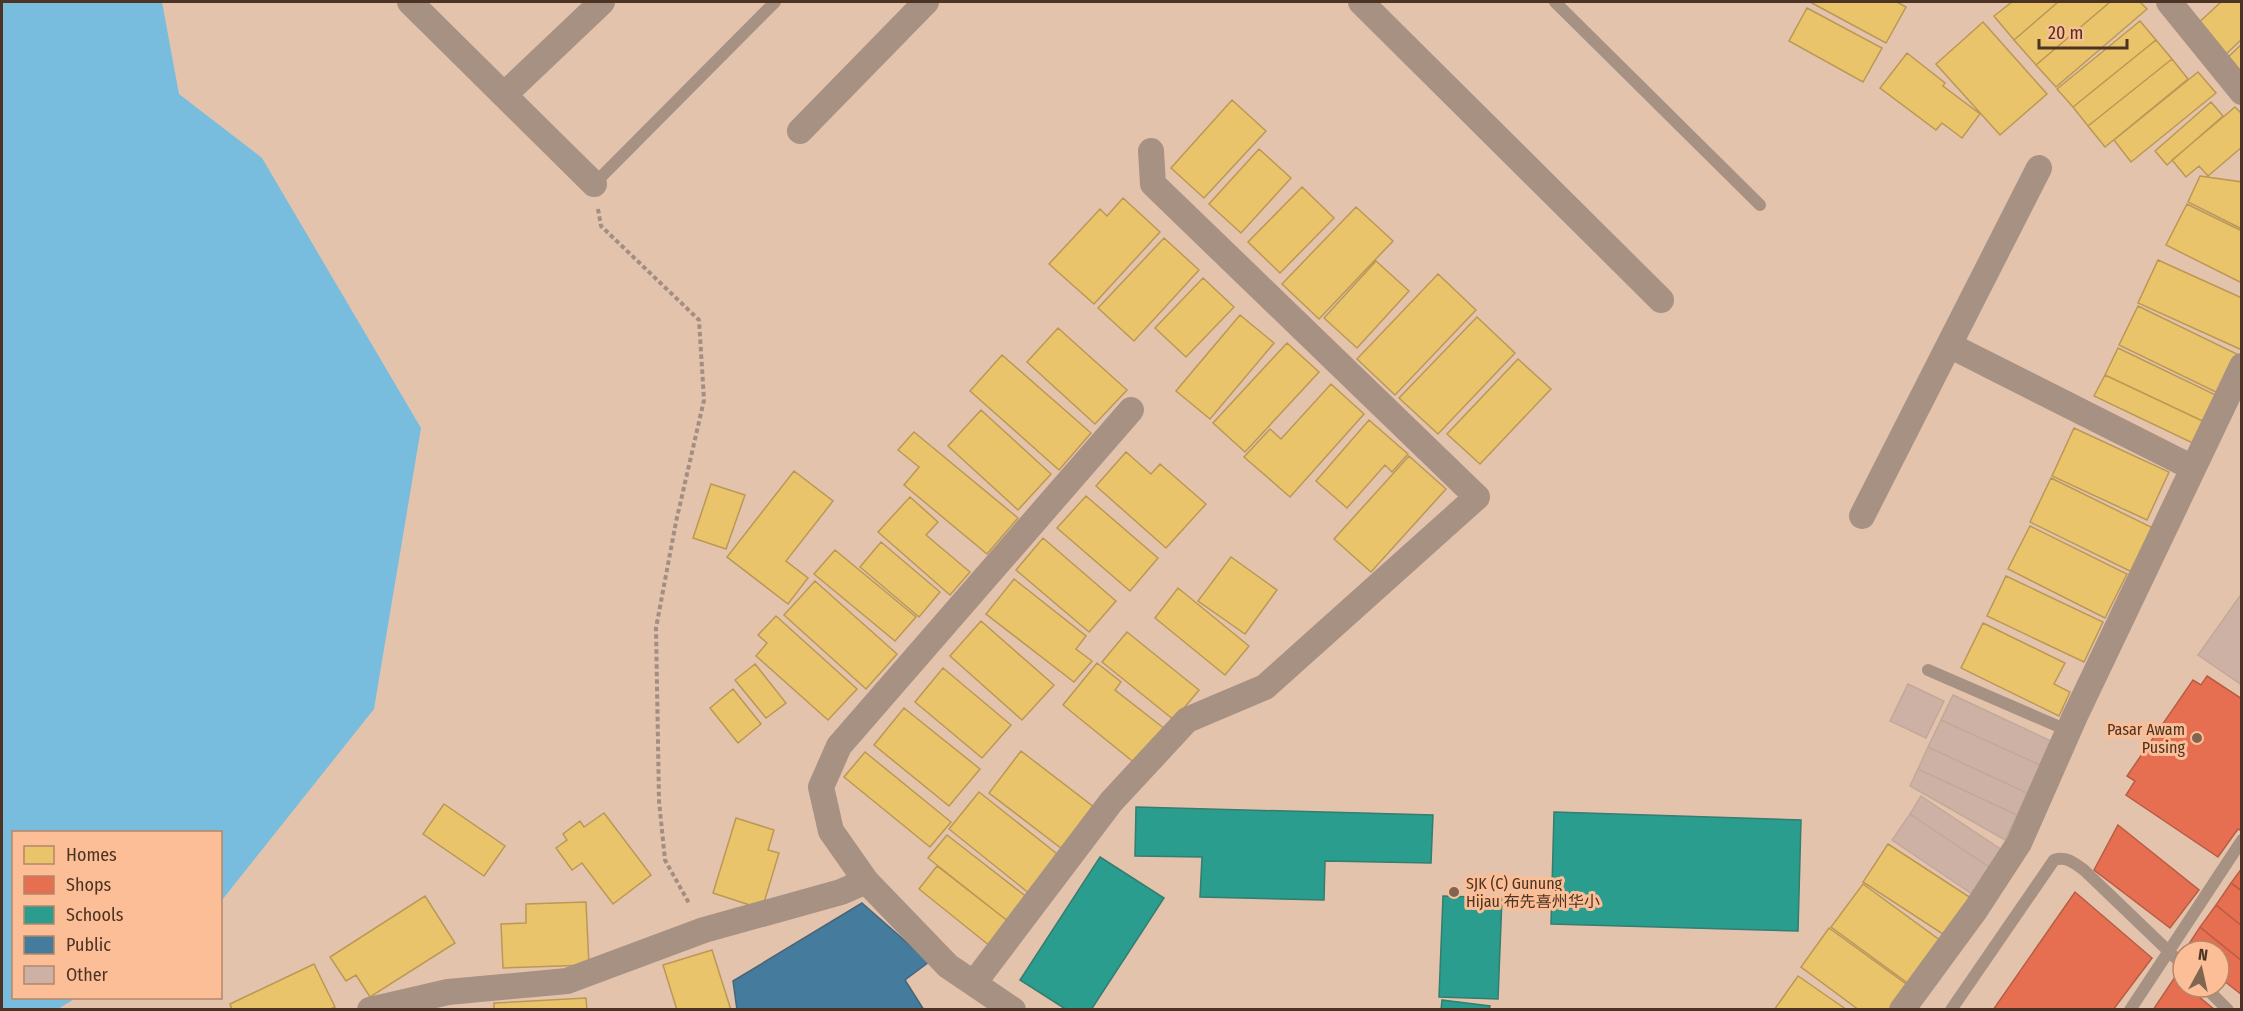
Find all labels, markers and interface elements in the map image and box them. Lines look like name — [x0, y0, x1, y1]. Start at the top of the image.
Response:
scale bar — [2039, 12, 2128, 50]
text: 20 m — [2048, 22, 2083, 44]
place label: Pasar Awam Pusing — [2107, 720, 2185, 757]
marker: Pasar Awam Pusing — [2190, 731, 2204, 745]
legend — [12, 831, 222, 999]
text: Homes — [66, 844, 117, 866]
text: Shops — [66, 874, 111, 896]
place label: SJK (C) Gunung Hijau 布先喜州华小 — [1466, 874, 1600, 911]
marker: SJK (C) Gunung Hijau 布先喜州华小 — [1447, 885, 1461, 899]
text: Schools — [66, 904, 124, 926]
text: Public — [66, 934, 111, 956]
north arrow — [2171, 939, 2231, 999]
text: N — [2197, 945, 2209, 965]
text: Other — [66, 964, 109, 986]

